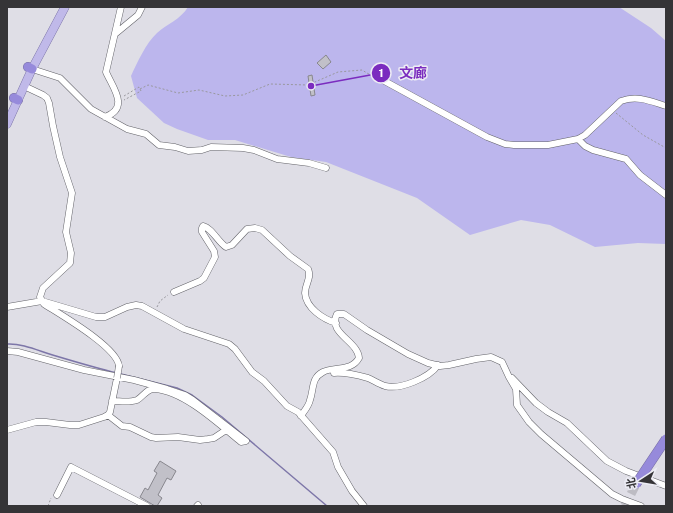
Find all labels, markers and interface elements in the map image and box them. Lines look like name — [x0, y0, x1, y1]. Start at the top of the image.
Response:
callout: 文廊 — [371, 60, 435, 86]
text: 文廊 — [399, 65, 427, 81]
text: 1 — [378, 66, 384, 80]
north arrow — [621, 461, 661, 501]
text: 北 — [624, 476, 638, 490]

